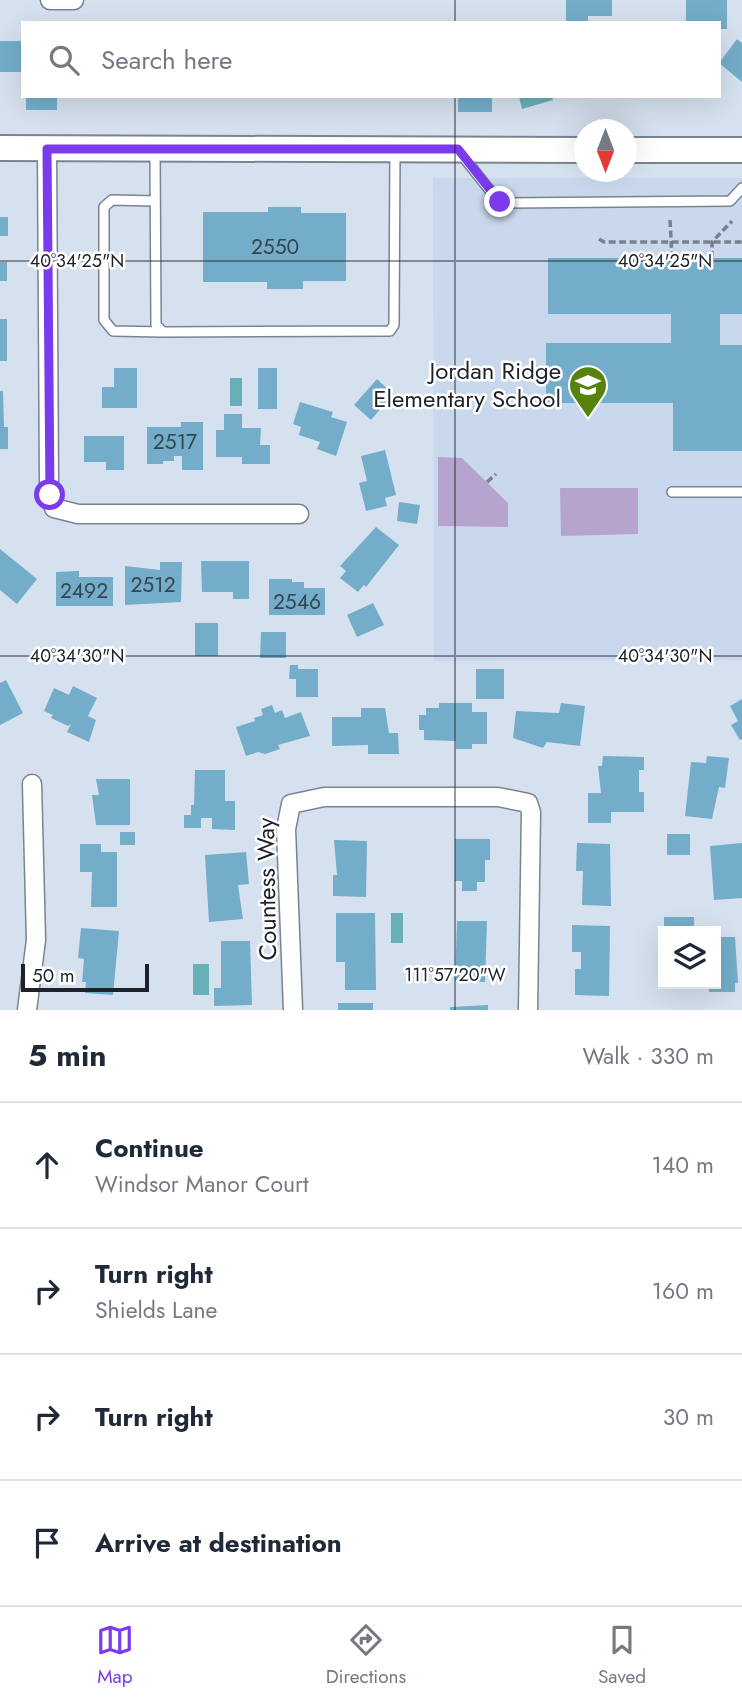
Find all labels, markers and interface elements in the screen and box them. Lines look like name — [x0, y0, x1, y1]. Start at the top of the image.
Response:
search box — [21, 21, 721, 98]
icon: search — [45, 41, 83, 79]
text: Search here — [101, 41, 233, 79]
north arrow — [574, 119, 637, 182]
route end — [484, 186, 515, 217]
house number: 2550 — [251, 232, 299, 262]
text: 40°34'25"N — [30, 248, 124, 274]
text: 40°34'25"N — [618, 248, 712, 274]
place label: Jordan Ridge Elementary School — [373, 353, 561, 416]
school or university icon: Jordan Ridge Elementary School — [567, 364, 609, 419]
house number: 2517 — [153, 427, 197, 457]
route start — [34, 479, 65, 510]
house number: 2512 — [130, 570, 176, 600]
house number: 2492 — [60, 576, 108, 606]
house number: 2546 — [273, 587, 321, 617]
text: 40°34'30"N — [30, 643, 124, 669]
text: 40°34'30"N — [618, 643, 712, 669]
street label: Countess Way — [248, 817, 285, 961]
map controls — [658, 926, 721, 989]
button: layers — [658, 926, 721, 989]
scale bar — [21, 961, 149, 993]
text: 50 m — [32, 962, 75, 989]
text: 111°57'20"W — [404, 962, 506, 988]
text: 5 min — [28, 1034, 106, 1077]
text: Walk · 330 m — [583, 1039, 714, 1073]
text: Continue — [95, 1129, 204, 1167]
icon: ahead — [28, 1146, 66, 1184]
text: 140 m — [652, 1148, 714, 1182]
text: Windsor Manor Court — [95, 1167, 308, 1201]
text: Turn right — [95, 1255, 213, 1293]
icon: right — [28, 1272, 66, 1310]
text: 160 m — [652, 1274, 714, 1308]
text: Shields Lane — [95, 1293, 217, 1327]
icon: right — [28, 1398, 66, 1436]
text: Turn right — [95, 1398, 213, 1436]
text: 30 m — [663, 1400, 714, 1434]
icon: arrive — [28, 1524, 66, 1562]
text: Arrive at destination — [95, 1524, 342, 1562]
tab: Map — [96, 1621, 134, 1690]
tab: Directions — [326, 1621, 406, 1690]
tab: Saved — [598, 1621, 646, 1690]

